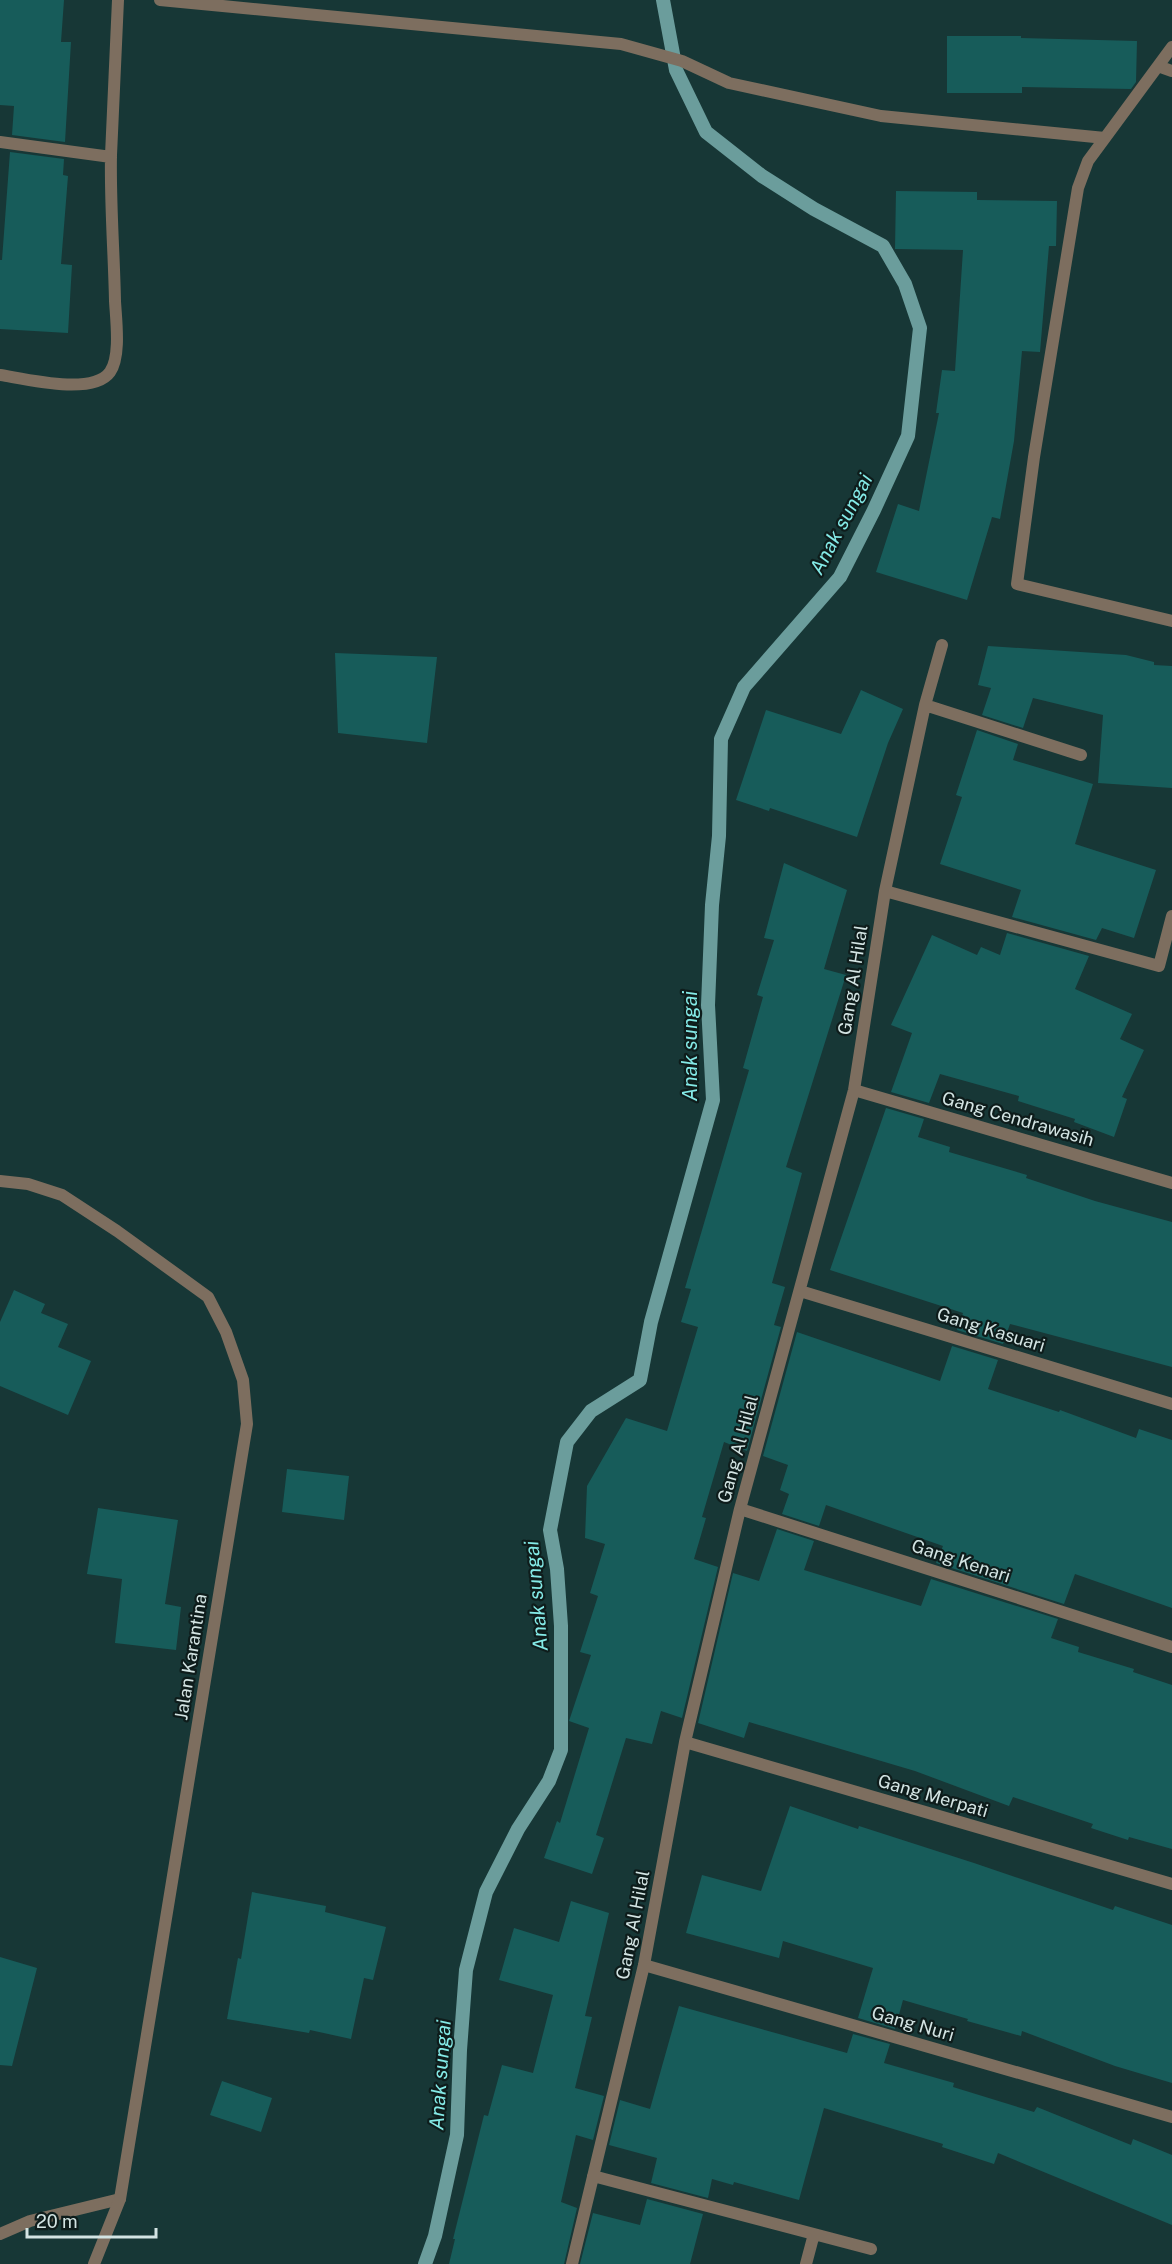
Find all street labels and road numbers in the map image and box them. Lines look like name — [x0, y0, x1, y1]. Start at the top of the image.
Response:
street label: Gang Al Hilal — [833, 924, 872, 1036]
street label: Gang Cendrawasih — [940, 1087, 1097, 1150]
street label: Gang Kasuari — [934, 1303, 1048, 1356]
street label: Gang Al Hilal — [713, 1393, 762, 1505]
street label: Gang Kenari — [909, 1535, 1013, 1586]
street label: Jalan Karantina — [170, 1592, 211, 1722]
street label: Gang Merpati — [876, 1770, 991, 1821]
street label: Gang Al Hilal — [612, 1868, 653, 1981]
street label: Gang Nuri — [870, 2002, 957, 2045]

